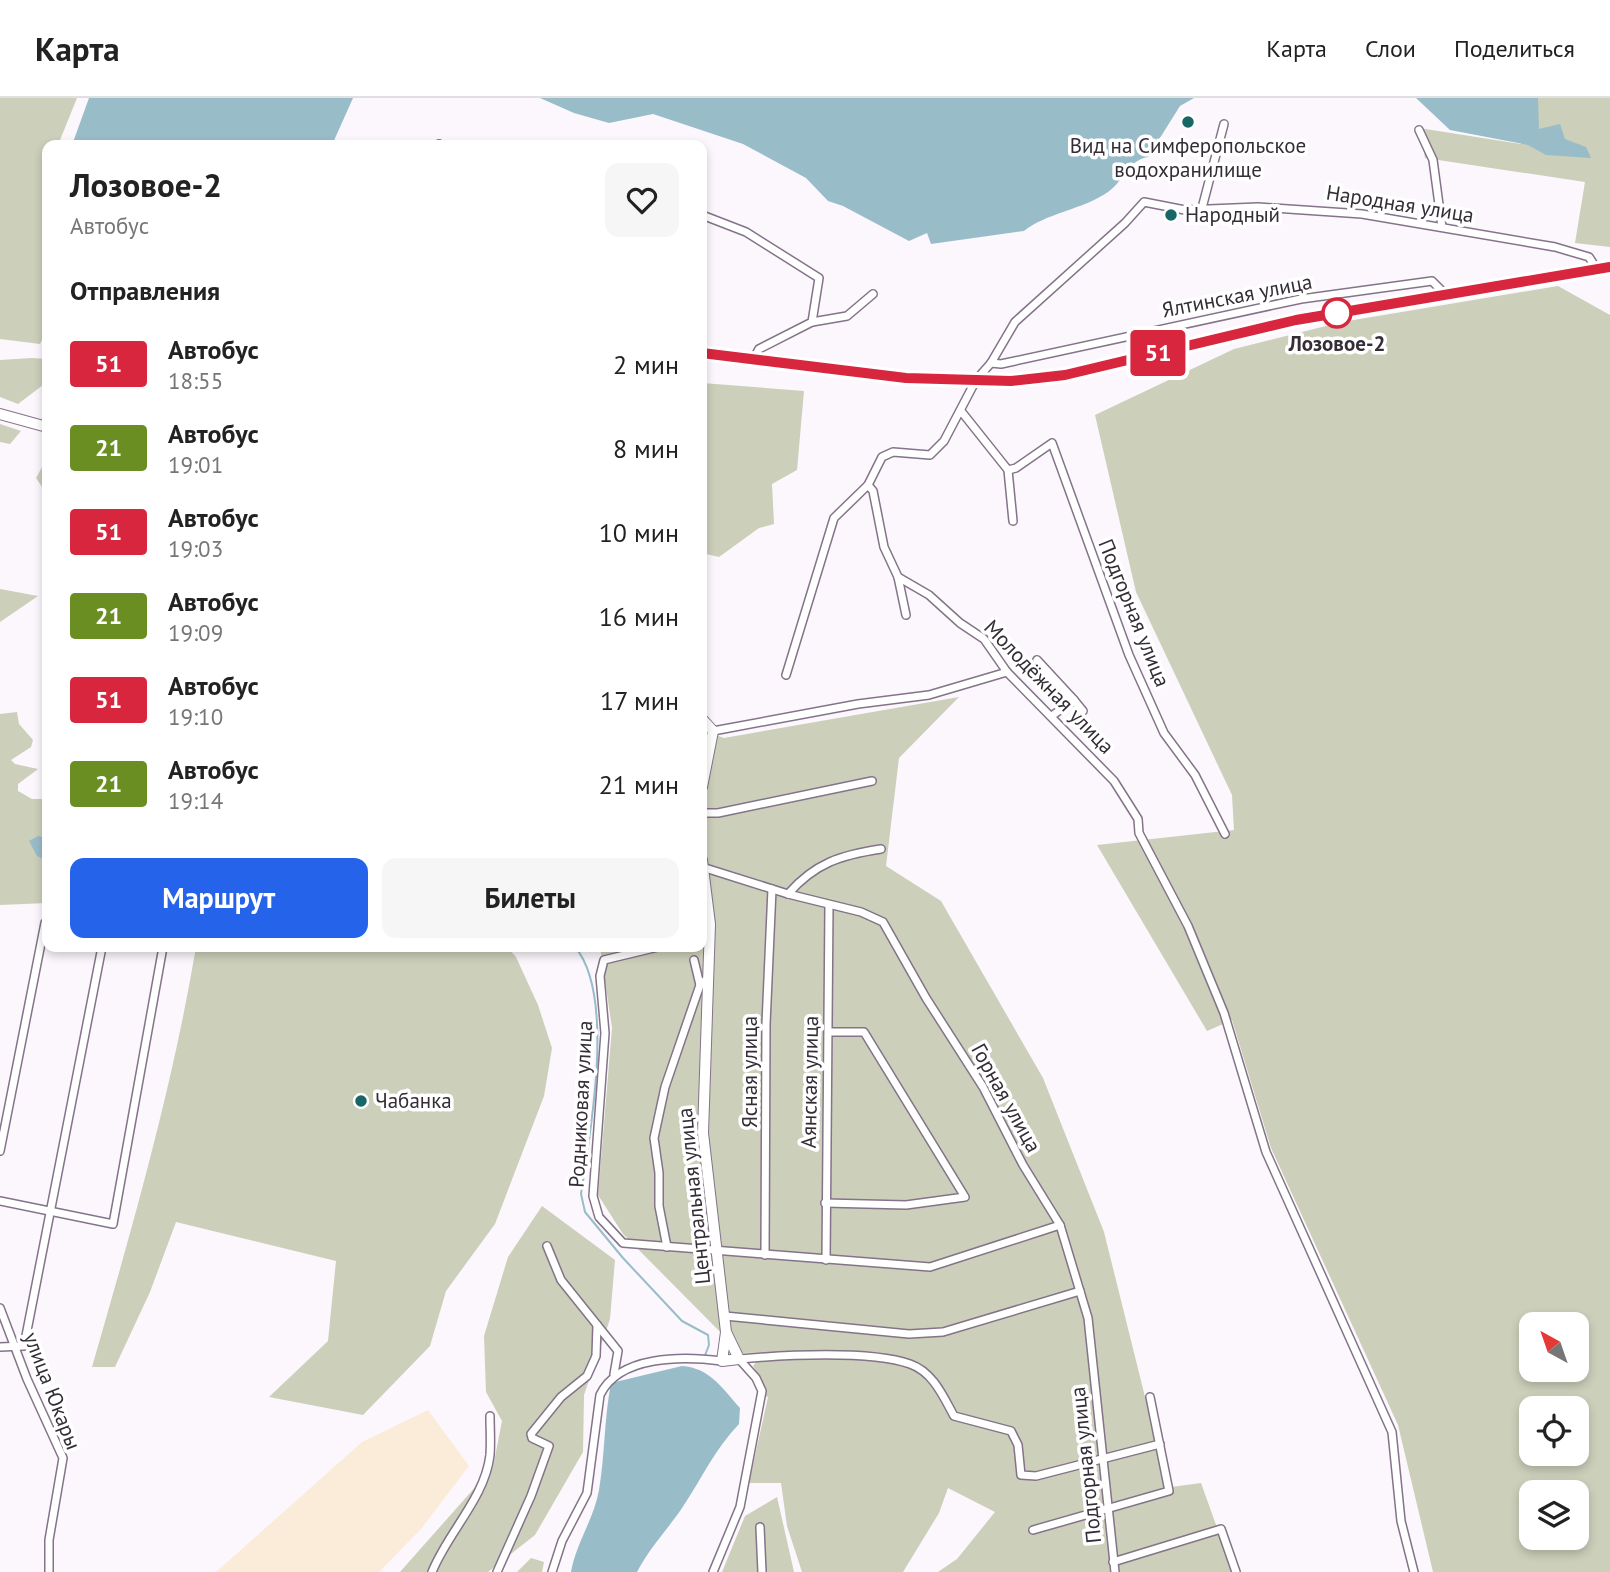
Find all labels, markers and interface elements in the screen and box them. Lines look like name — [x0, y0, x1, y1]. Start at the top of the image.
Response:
text: Карта — [35, 27, 120, 70]
text: Карта — [1266, 33, 1327, 64]
text: Слои — [1365, 33, 1416, 64]
text: Поделиться — [1454, 33, 1575, 64]
marker: Вид на Симферопольское водохранилище — [1180, 114, 1196, 130]
place label: Вид на Симферопольское водохранилище — [1070, 132, 1306, 183]
text: Лозовое-2 — [70, 163, 222, 206]
button: heart — [605, 163, 679, 237]
street label: Народная улица — [1324, 179, 1476, 229]
place label: Народный — [1185, 201, 1280, 228]
marker: Народный — [1163, 207, 1179, 223]
text: Автобус — [70, 211, 149, 240]
street label: Ялтинская улица — [1159, 268, 1314, 323]
text: Отправления — [70, 274, 220, 307]
marker: Лозовое-2 — [1322, 298, 1352, 328]
line badge: 51 — [1126, 330, 1190, 376]
place label: Лозовое-2 — [1288, 330, 1385, 357]
text: Автобус — [168, 333, 259, 366]
text: 51 — [1144, 337, 1172, 368]
text: 51 — [95, 348, 122, 379]
text: 2 мин — [613, 348, 679, 381]
text: 18:55 — [168, 366, 223, 395]
text: Автобус — [168, 417, 259, 450]
text: 21 — [95, 432, 122, 463]
text: 8 мин — [613, 432, 679, 465]
text: 19:01 — [168, 450, 223, 479]
text: Автобус — [168, 501, 259, 534]
text: 51 — [95, 516, 122, 547]
text: 10 мин — [599, 516, 679, 549]
text: 19:03 — [168, 534, 223, 563]
street label: Подгорная улица — [1093, 535, 1176, 691]
text: Автобус — [168, 585, 259, 618]
text: 21 — [95, 600, 122, 631]
text: 16 мин — [599, 600, 679, 633]
street label: Молодёжная улица — [979, 614, 1120, 759]
text: 19:09 — [168, 618, 223, 647]
text: Автобус — [168, 669, 259, 702]
text: 51 — [95, 684, 122, 715]
text: 17 мин — [600, 684, 679, 717]
text: 19:10 — [168, 702, 223, 731]
text: Автобус — [168, 753, 259, 786]
text: 21 — [95, 768, 122, 799]
text: 21 мин — [599, 768, 679, 801]
text: 19:14 — [168, 786, 223, 815]
button: Маршрут — [70, 858, 368, 938]
button: Билеты — [382, 858, 679, 938]
street label: Аянская улица — [795, 1015, 824, 1148]
street label: Ясная улица — [736, 1016, 763, 1128]
street label: Родниковая улица — [563, 1020, 598, 1188]
street label: Горная улица — [965, 1039, 1047, 1157]
place label: Чабанка — [375, 1087, 452, 1114]
marker: Чабанка — [353, 1093, 369, 1109]
street label: Центральная улица — [671, 1107, 716, 1286]
north arrow — [1519, 1312, 1589, 1382]
map controls — [1519, 1312, 1589, 1550]
street label: улица Юкары — [18, 1328, 87, 1453]
street label: Подгорная улица — [1064, 1385, 1107, 1545]
button: locate — [1519, 1396, 1589, 1466]
button: layers — [1519, 1480, 1589, 1550]

